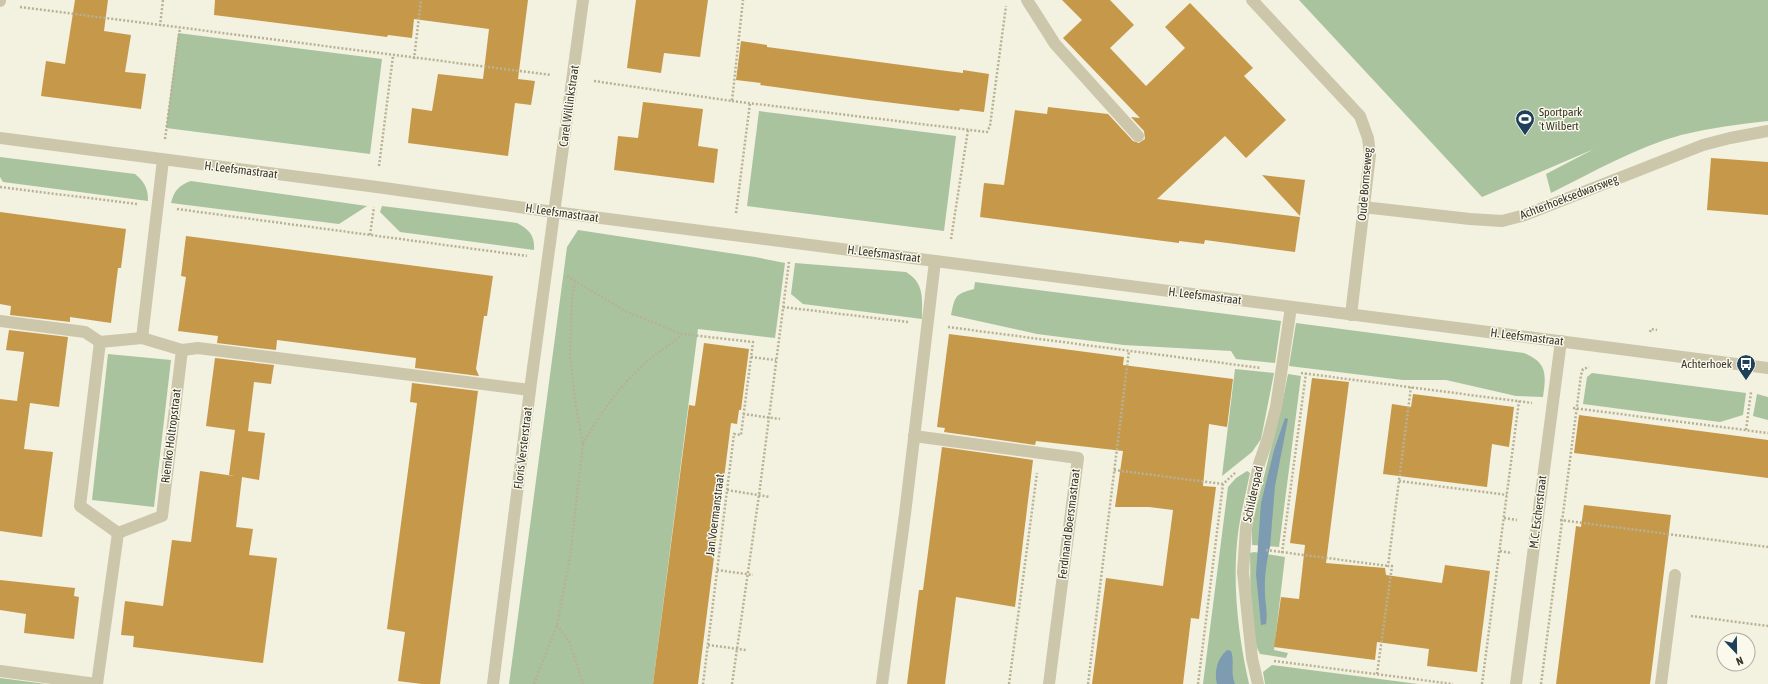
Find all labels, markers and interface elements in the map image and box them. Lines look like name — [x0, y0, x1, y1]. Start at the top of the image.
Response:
street label: Carel Willinkstraat — [556, 64, 582, 148]
place label: Sportpark 't Wilbert — [1539, 105, 1583, 133]
sports icon: Sportpark 't Wilbert — [1514, 108, 1536, 136]
street label: Oude Bornseweg — [1355, 146, 1375, 221]
street label: H. Leefsmastraat — [204, 159, 279, 181]
street label: Achterhoeksedwarsweg — [1518, 172, 1621, 222]
street label: H. Leefsmastraat — [525, 201, 600, 225]
street label: H. Leefsmastraat — [847, 243, 922, 265]
street label: H. Leefsmastraat — [1168, 285, 1243, 307]
street label: H. Leefsmastraat — [1490, 326, 1565, 348]
bus stop icon: Achterhoek — [1735, 353, 1757, 381]
place label: Achterhoek — [1681, 357, 1733, 371]
street label: Riemko Holtropstraat — [158, 388, 184, 484]
street label: Floris Versterstraat — [511, 406, 535, 490]
street label: Schilderspad — [1240, 465, 1266, 523]
street label: Ferdinand Boersmastraat — [1055, 468, 1083, 580]
street label: Jan Voermanstraat — [703, 473, 727, 557]
street label: M.C. Escherstraat — [1527, 474, 1549, 549]
north arrow — [1716, 632, 1756, 672]
text: N — [1734, 654, 1745, 668]

